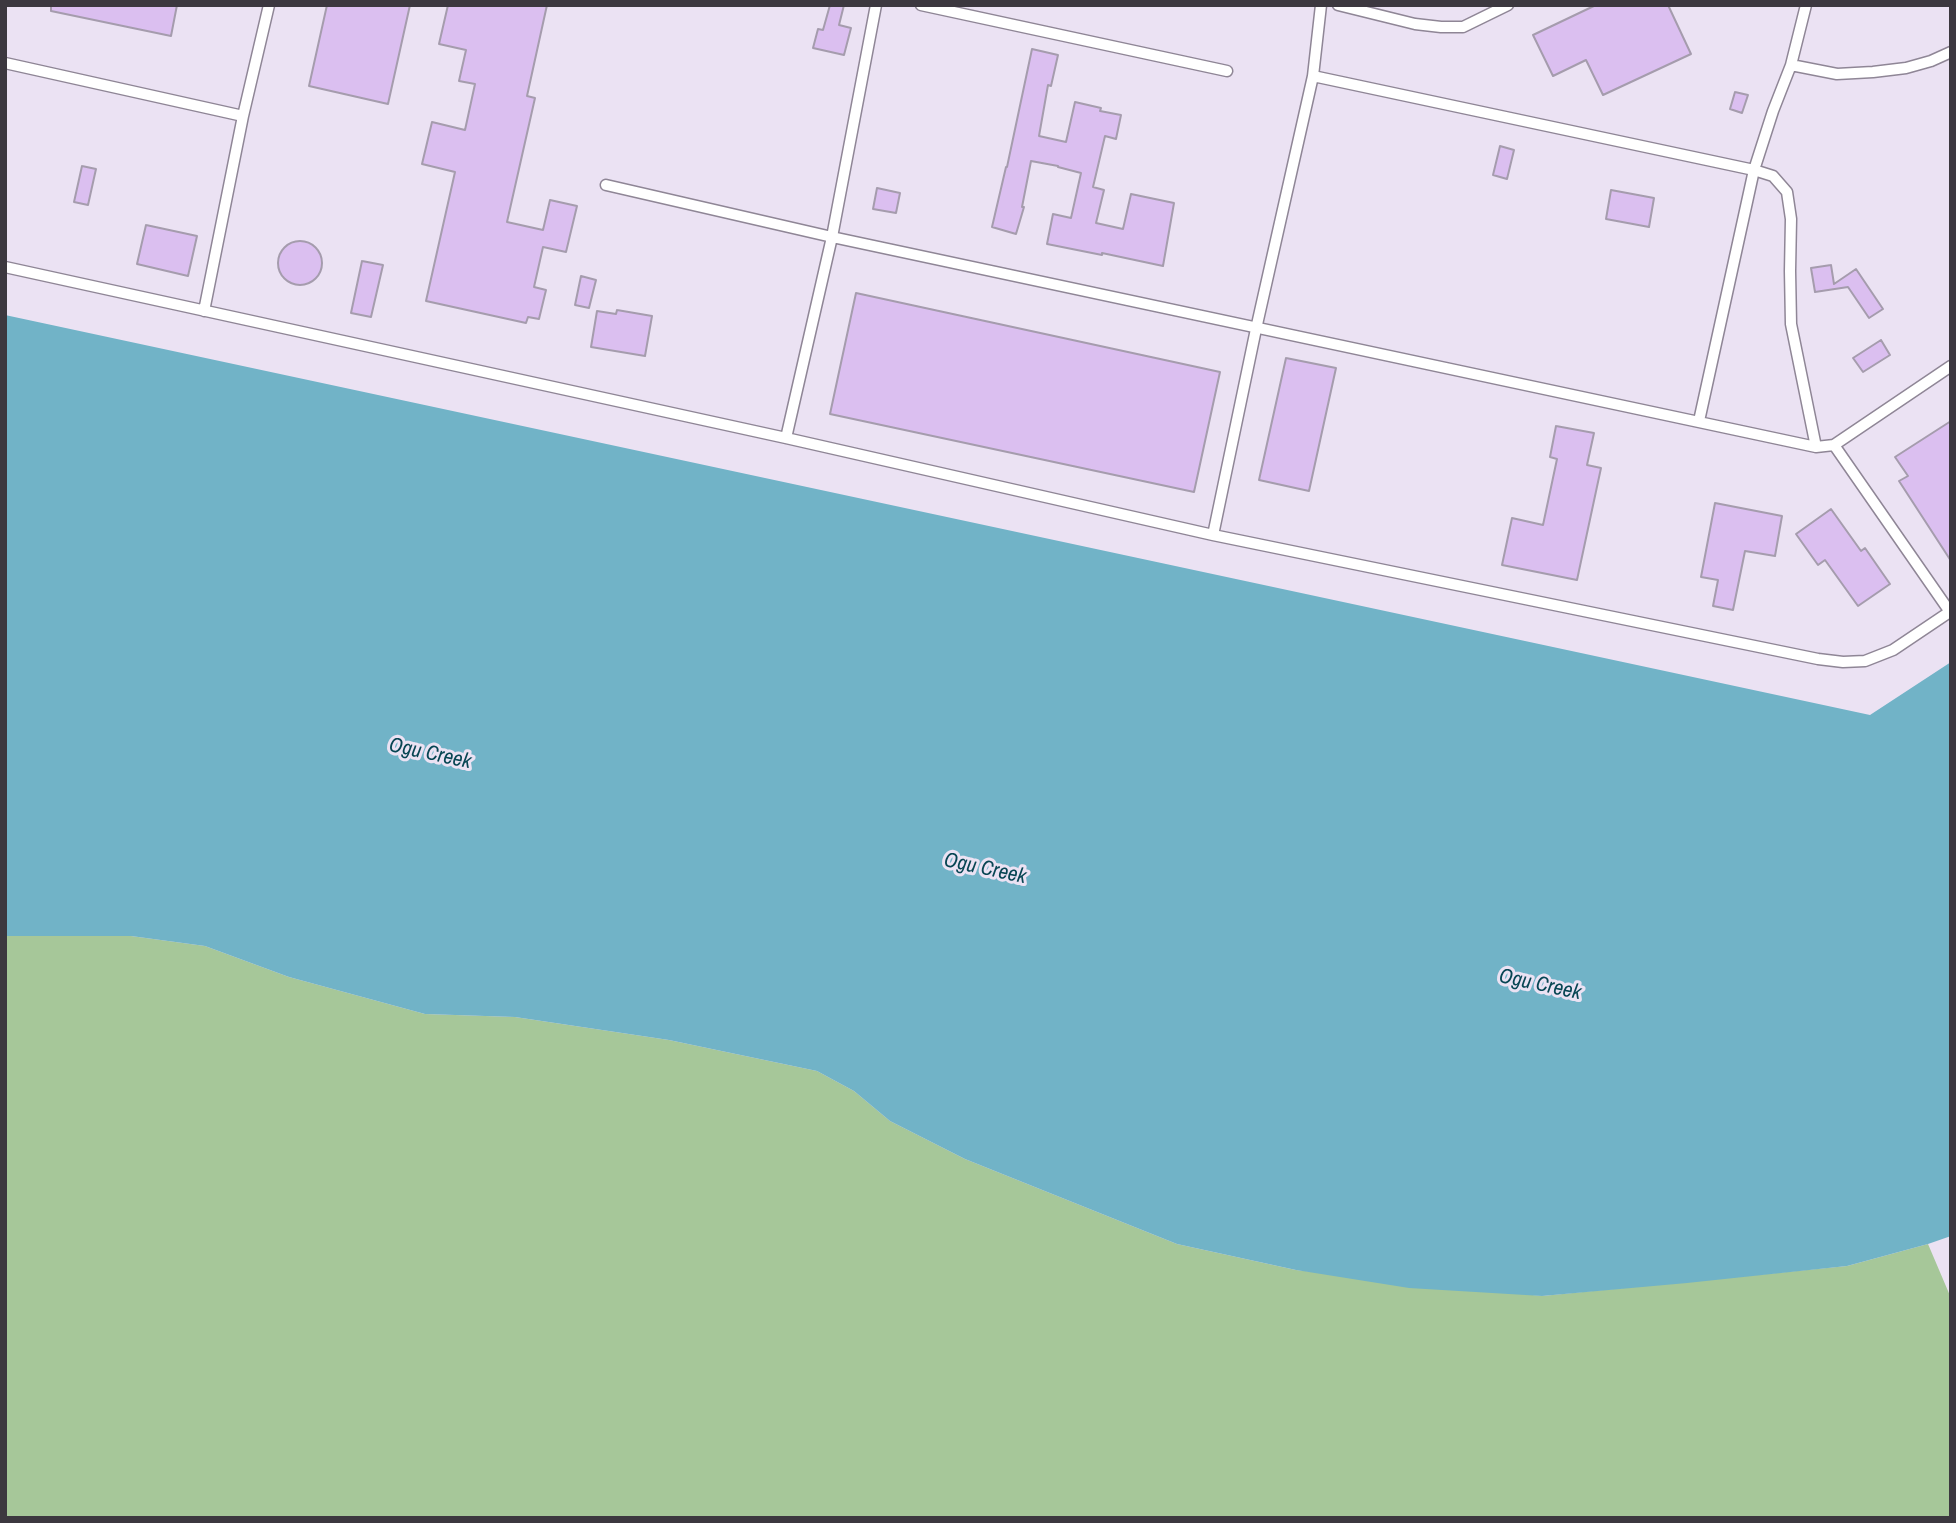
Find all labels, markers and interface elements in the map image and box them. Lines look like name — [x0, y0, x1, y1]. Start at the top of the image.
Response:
water label: Ogu Creek — [387, 733, 473, 775]
water label: Ogu Creek — [942, 848, 1028, 890]
water label: Ogu Creek — [1497, 964, 1583, 1006]

